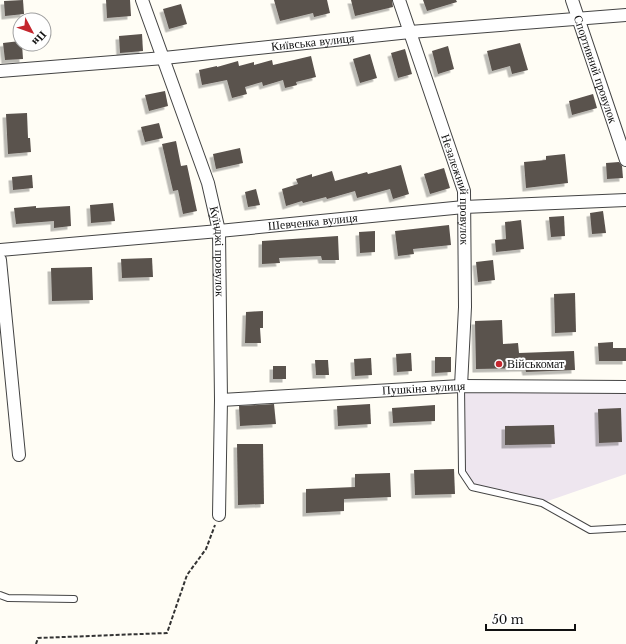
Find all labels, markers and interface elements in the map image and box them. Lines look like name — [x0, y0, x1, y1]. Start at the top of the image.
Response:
north arrow — [12, 12, 52, 52]
street label: Спортивний провулок — [571, 13, 621, 125]
text: Пн — [29, 28, 50, 49]
street label: Київська вулиця — [270, 30, 356, 54]
street label: Незалежний провулок — [438, 132, 472, 245]
street label: Куїнджі провулок — [207, 205, 228, 297]
street label: Шевченка вулиця — [267, 209, 359, 233]
place label: Військомат — [507, 356, 565, 371]
marker: Військомат — [494, 359, 504, 369]
street label: Пушкіна вулиця — [382, 378, 466, 398]
scale bar — [486, 606, 575, 632]
text: 50 m — [492, 612, 524, 627]

